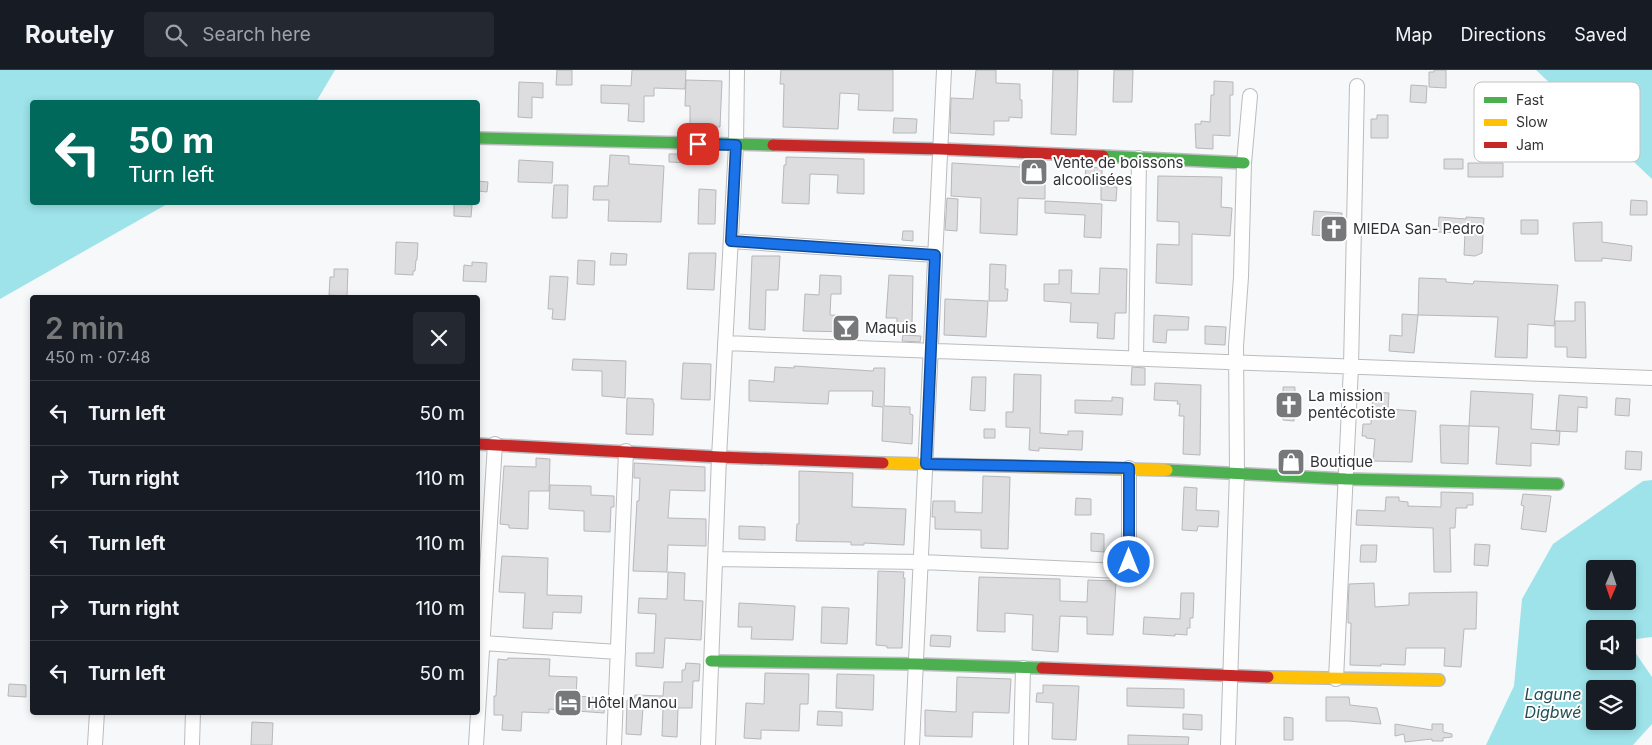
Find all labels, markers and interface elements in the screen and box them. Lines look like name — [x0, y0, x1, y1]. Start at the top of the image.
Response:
search box — [144, 12, 494, 57]
text: Routely — [25, 20, 114, 49]
icon: search — [162, 21, 190, 49]
text: Search here — [202, 23, 311, 46]
text: Map — [1395, 24, 1433, 45]
text: Directions — [1461, 24, 1546, 45]
text: Saved — [1574, 24, 1627, 45]
legend — [1474, 82, 1640, 162]
text: Fast — [1516, 91, 1544, 108]
text: Slow — [1516, 113, 1548, 130]
text: 50 m — [128, 119, 214, 161]
icon: left — [45, 120, 110, 185]
pin — [677, 123, 719, 165]
icon: arrive — [684, 130, 712, 158]
text: Jam — [1516, 136, 1544, 153]
place label: Vente de boissons alcoolisées — [1053, 153, 1184, 189]
shop icon: Vente de boissons alcoolisées — [1019, 157, 1049, 187]
text: Turn left — [128, 161, 214, 187]
church icon: MIEDA San- Pedro — [1319, 214, 1349, 244]
place label: MIEDA San- Pedro — [1353, 219, 1484, 238]
text: 2 min — [45, 310, 124, 346]
button: close — [413, 312, 465, 364]
bar icon: Maquis — [831, 313, 861, 343]
place label: Maquis — [865, 318, 917, 337]
text: 450 m · 07:48 — [45, 347, 150, 367]
place label: La mission pentécotiste — [1308, 386, 1396, 422]
church icon: La mission pentécotiste — [1274, 390, 1304, 420]
icon: left — [45, 399, 73, 427]
text: Turn left — [88, 402, 166, 425]
text: 50 m — [419, 402, 465, 425]
shop icon: Boutique — [1276, 447, 1306, 477]
place label: Boutique — [1310, 452, 1373, 471]
icon: right — [45, 464, 73, 492]
text: Turn right — [88, 467, 179, 490]
text: 110 m — [416, 467, 465, 490]
icon: left — [45, 529, 73, 557]
text: Turn left — [88, 532, 166, 555]
text: 110 m — [416, 532, 465, 555]
position arrow — [1102, 535, 1154, 587]
north arrow — [1586, 560, 1636, 610]
map controls — [1586, 560, 1636, 730]
icon: right — [45, 594, 73, 622]
text: Turn right — [88, 597, 179, 620]
text: 110 m — [416, 597, 465, 620]
button: sound — [1586, 620, 1636, 670]
icon: left — [45, 659, 73, 687]
text: Turn left — [88, 662, 166, 685]
text: 50 m — [419, 662, 465, 685]
button: layers — [1586, 680, 1636, 730]
water label: Lagune Digbwé — [1525, 684, 1581, 722]
hotel icon: Hôtel Manou — [553, 688, 583, 718]
place label: Hôtel Manou — [587, 693, 677, 712]

